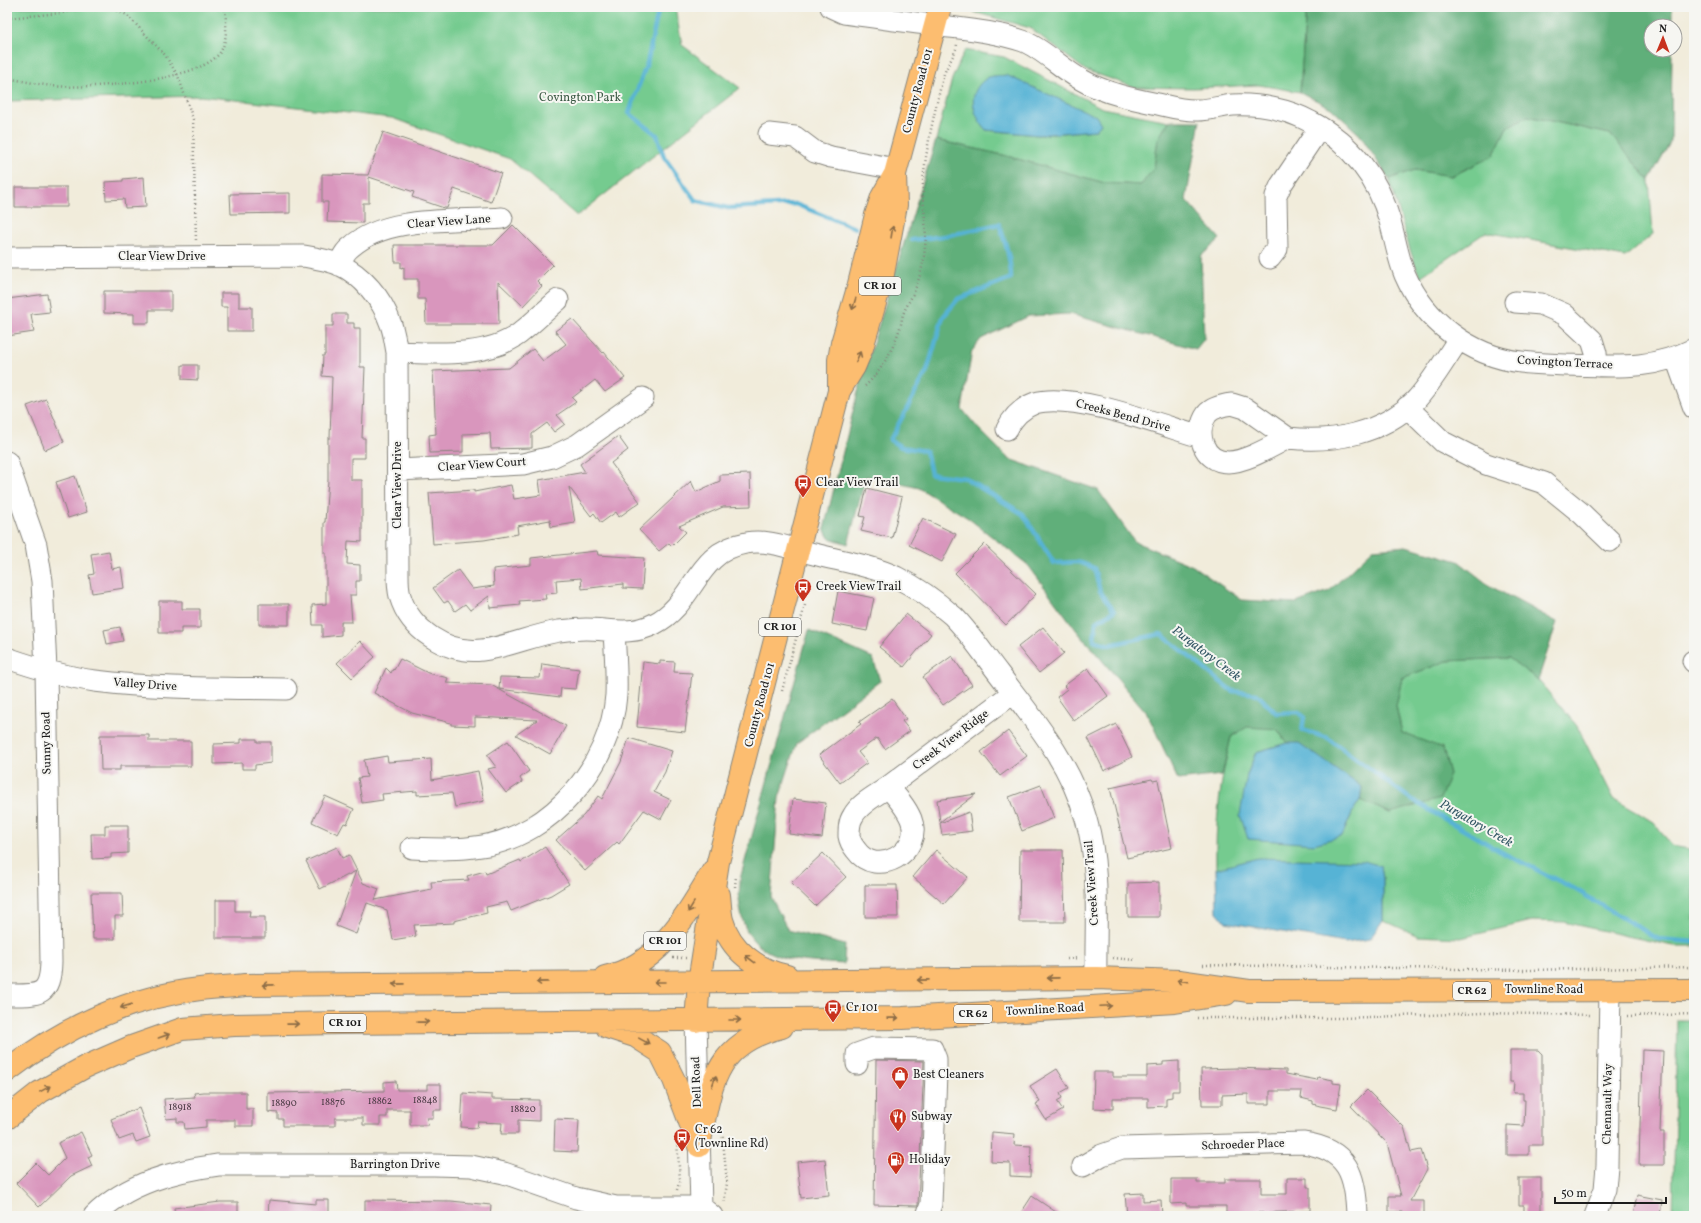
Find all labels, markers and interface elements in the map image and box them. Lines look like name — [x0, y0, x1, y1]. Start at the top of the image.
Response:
north arrow — [1643, 18, 1683, 58]
text: N — [1659, 22, 1667, 37]
street label: County Road 101 — [899, 47, 937, 135]
park label: Covington Park — [539, 90, 621, 106]
street label: Clear View Lane — [407, 211, 492, 233]
one-way arrow — [888, 226, 896, 239]
street label: Clear View Drive — [118, 249, 206, 265]
road number: CR 101 — [859, 277, 901, 295]
one-way arrow — [850, 297, 857, 310]
one-way arrow — [855, 352, 862, 364]
street label: Covington Terrace — [1517, 352, 1614, 374]
street label: Creeks Bend Drive — [1074, 396, 1172, 436]
street label: Clear View Drive — [390, 441, 406, 529]
street label: Clear View Court — [437, 454, 527, 476]
bus stop icon: Clear View Trail — [793, 473, 813, 498]
place label: Clear View Trail — [816, 475, 899, 491]
bus stop icon: Creek View Trail — [793, 577, 813, 602]
place label: Creek View Trail — [816, 579, 902, 595]
road number: CR 101 — [759, 618, 801, 636]
water label: Purgatory Creek — [1168, 622, 1244, 686]
street label: County Road 101 — [741, 661, 779, 749]
street label: Valley Drive — [113, 675, 178, 695]
street label: Creek View Ridge — [910, 706, 993, 774]
street label: Sunny Road — [38, 711, 56, 775]
water label: Purgatory Creek — [1436, 796, 1516, 852]
street label: Creek View Trail — [1081, 839, 1103, 926]
one-way arrow — [687, 901, 695, 913]
road number: CR 101 — [644, 932, 686, 950]
one-way arrow — [744, 955, 755, 963]
one-way arrow — [1047, 974, 1060, 982]
one-way arrow — [917, 976, 930, 984]
one-way arrow — [654, 978, 667, 986]
one-way arrow — [1177, 978, 1190, 985]
one-way arrow — [536, 979, 549, 986]
one-way arrow — [392, 980, 405, 988]
one-way arrow — [262, 981, 275, 989]
road number: CR 62 — [1453, 982, 1491, 1000]
street label: Townline Road — [1505, 982, 1583, 998]
bus stop icon: Cr 101 — [823, 998, 843, 1023]
place label: Cr 101 — [846, 1000, 878, 1016]
street label: Townline Road — [1005, 1000, 1085, 1020]
one-way arrow — [120, 1003, 132, 1011]
one-way arrow — [1099, 1003, 1112, 1010]
road number: CR 62 — [954, 1005, 992, 1023]
road number: CR 101 — [324, 1014, 366, 1032]
one-way arrow — [886, 1014, 899, 1022]
one-way arrow — [728, 1016, 741, 1024]
one-way arrow — [416, 1018, 429, 1026]
one-way arrow — [286, 1020, 299, 1028]
one-way arrow — [157, 1031, 169, 1039]
one-way arrow — [638, 1038, 650, 1046]
street label: Dell Road — [688, 1056, 706, 1108]
street label: Chennault Way — [1599, 1063, 1617, 1145]
shop icon: Best Cleaners — [890, 1065, 910, 1090]
place label: Best Cleaners — [913, 1067, 984, 1083]
one-way arrow — [710, 1075, 718, 1087]
one-way arrow — [39, 1084, 51, 1092]
house number: 18848 — [413, 1093, 437, 1107]
house number: 18862 — [368, 1094, 392, 1108]
house number: 18876 — [321, 1095, 345, 1109]
house number: 18890 — [271, 1096, 297, 1110]
house number: 18918 — [168, 1100, 192, 1114]
house number: 18820 — [510, 1102, 536, 1116]
restaurant icon: Subway — [888, 1107, 908, 1132]
place label: Subway — [911, 1109, 953, 1125]
place label: Cr 62 (Townline Rd) — [695, 1122, 769, 1152]
bus stop icon: Cr 62 (Townline Rd) — [672, 1127, 692, 1152]
street label: Schroeder Place — [1201, 1136, 1285, 1154]
fuel station icon: Holiday — [886, 1150, 906, 1175]
place label: Holiday — [909, 1152, 951, 1168]
street label: Barrington Drive — [350, 1157, 440, 1173]
scale bar — [1555, 1179, 1666, 1205]
text: 50 m — [1561, 1186, 1587, 1202]

